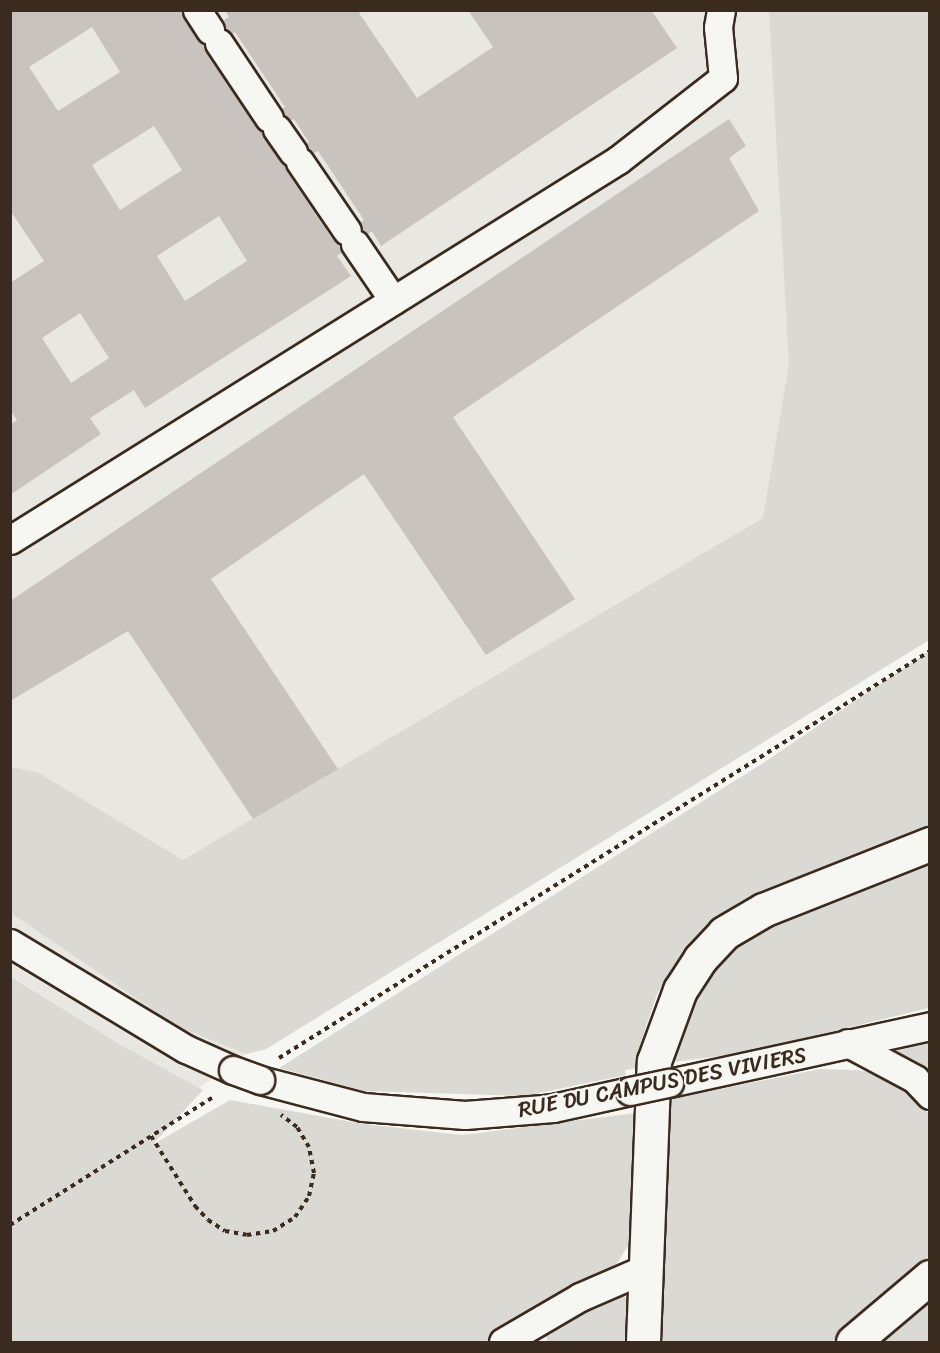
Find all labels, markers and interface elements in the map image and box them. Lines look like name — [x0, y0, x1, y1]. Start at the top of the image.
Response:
street label: RUE DU CAMPUS DES VIVIERS — [513, 1041, 811, 1123]

